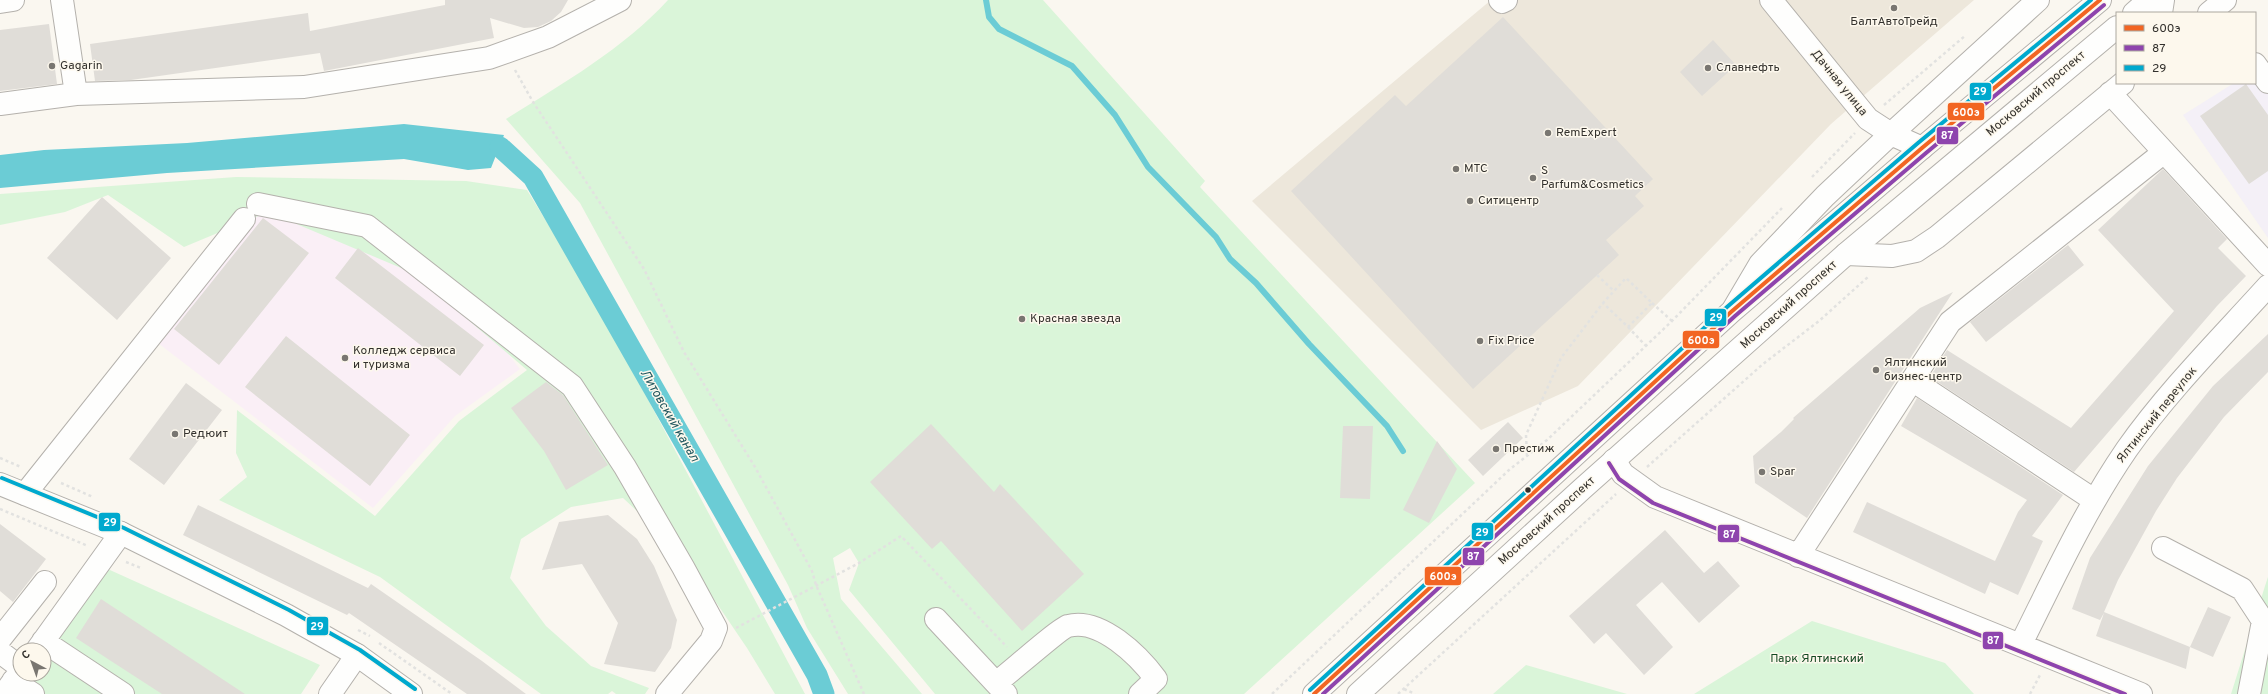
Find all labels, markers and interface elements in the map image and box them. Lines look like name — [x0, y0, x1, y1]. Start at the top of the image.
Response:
marker: БалтАвтоТрейд — [1889, 3, 1899, 13]
legend — [2116, 12, 2256, 84]
place label: БалтАвтоТрейд — [1850, 14, 1938, 30]
text: 600э — [2152, 21, 2180, 37]
text: 87 — [2152, 41, 2165, 57]
street label: Дачная улица — [1807, 46, 1871, 120]
street label: Московский проспект — [1983, 47, 2090, 140]
place label: Gagarin — [60, 58, 102, 74]
place label: Славнефть — [1716, 60, 1780, 76]
marker: Gagarin — [47, 61, 57, 71]
text: 29 — [2152, 61, 2167, 77]
marker: Славнефть — [1703, 63, 1713, 73]
line badge: 29 — [1969, 82, 1992, 101]
text: 29 — [1973, 85, 1987, 99]
line badge: 600э — [1947, 102, 1985, 121]
text: 600э — [1952, 106, 1980, 120]
place label: RemExpert — [1556, 125, 1617, 141]
line badge: 87 — [1936, 126, 1959, 145]
marker: RemExpert — [1543, 128, 1553, 138]
text: 87 — [1941, 129, 1953, 143]
place label: МТС — [1464, 161, 1488, 177]
place label: S Parfum&Cosmetics — [1541, 163, 1644, 193]
marker: МТС — [1451, 164, 1461, 174]
marker: S Parfum&Cosmetics — [1528, 173, 1538, 183]
place label: Ситицентр — [1478, 193, 1539, 209]
marker: Ситицентр — [1465, 196, 1475, 206]
street label: Московский проспект — [1737, 257, 1841, 353]
line badge: 29 — [1704, 308, 1727, 327]
place label: Красная звезда — [1030, 311, 1121, 327]
text: 29 — [1709, 311, 1723, 325]
marker: Красная звезда — [1017, 314, 1027, 324]
line badge: 600э — [1682, 330, 1720, 349]
place label: Fix Price — [1488, 333, 1535, 349]
text: 600э — [1687, 334, 1715, 348]
marker: Fix Price — [1475, 336, 1485, 346]
place label: Колледж сервиса и туризма — [353, 343, 455, 373]
marker: Колледж сервиса и туризма — [340, 353, 350, 363]
place label: Ялтинский бизнес-центр — [1884, 355, 1962, 385]
street label: Ялтинский переулок — [2113, 363, 2201, 467]
marker: Ялтинский бизнес-центр — [1871, 365, 1881, 375]
water label: Литовский канал — [636, 367, 702, 466]
place label: Редюит — [183, 426, 228, 442]
marker: Редюит — [170, 429, 180, 439]
place label: Престиж — [1504, 441, 1555, 457]
marker: Престиж — [1491, 444, 1501, 454]
place label: Spar — [1770, 464, 1796, 480]
marker: Spar — [1757, 467, 1767, 477]
street label: Московский проспект — [1495, 473, 1599, 569]
unlabelled marker — [1523, 485, 1533, 495]
line badge: 29 — [98, 512, 121, 532]
text: 29 — [103, 516, 117, 530]
line badge: 29 — [1471, 522, 1494, 541]
line badge: 87 — [1717, 524, 1740, 543]
text: 29 — [1475, 526, 1489, 540]
text: 87 — [1723, 528, 1735, 542]
line badge: 87 — [1462, 547, 1485, 566]
text: 87 — [1467, 550, 1479, 564]
line badge: 600э — [1424, 566, 1462, 586]
text: 600э — [1429, 570, 1457, 584]
line badge: 29 — [306, 616, 329, 636]
text: 29 — [310, 620, 324, 634]
line badge: 87 — [1982, 631, 2004, 650]
text: 87 — [1987, 634, 1999, 648]
north arrow — [12, 642, 52, 682]
text: С — [19, 648, 33, 663]
park label: Парк Ялтинский — [1770, 651, 1864, 667]

